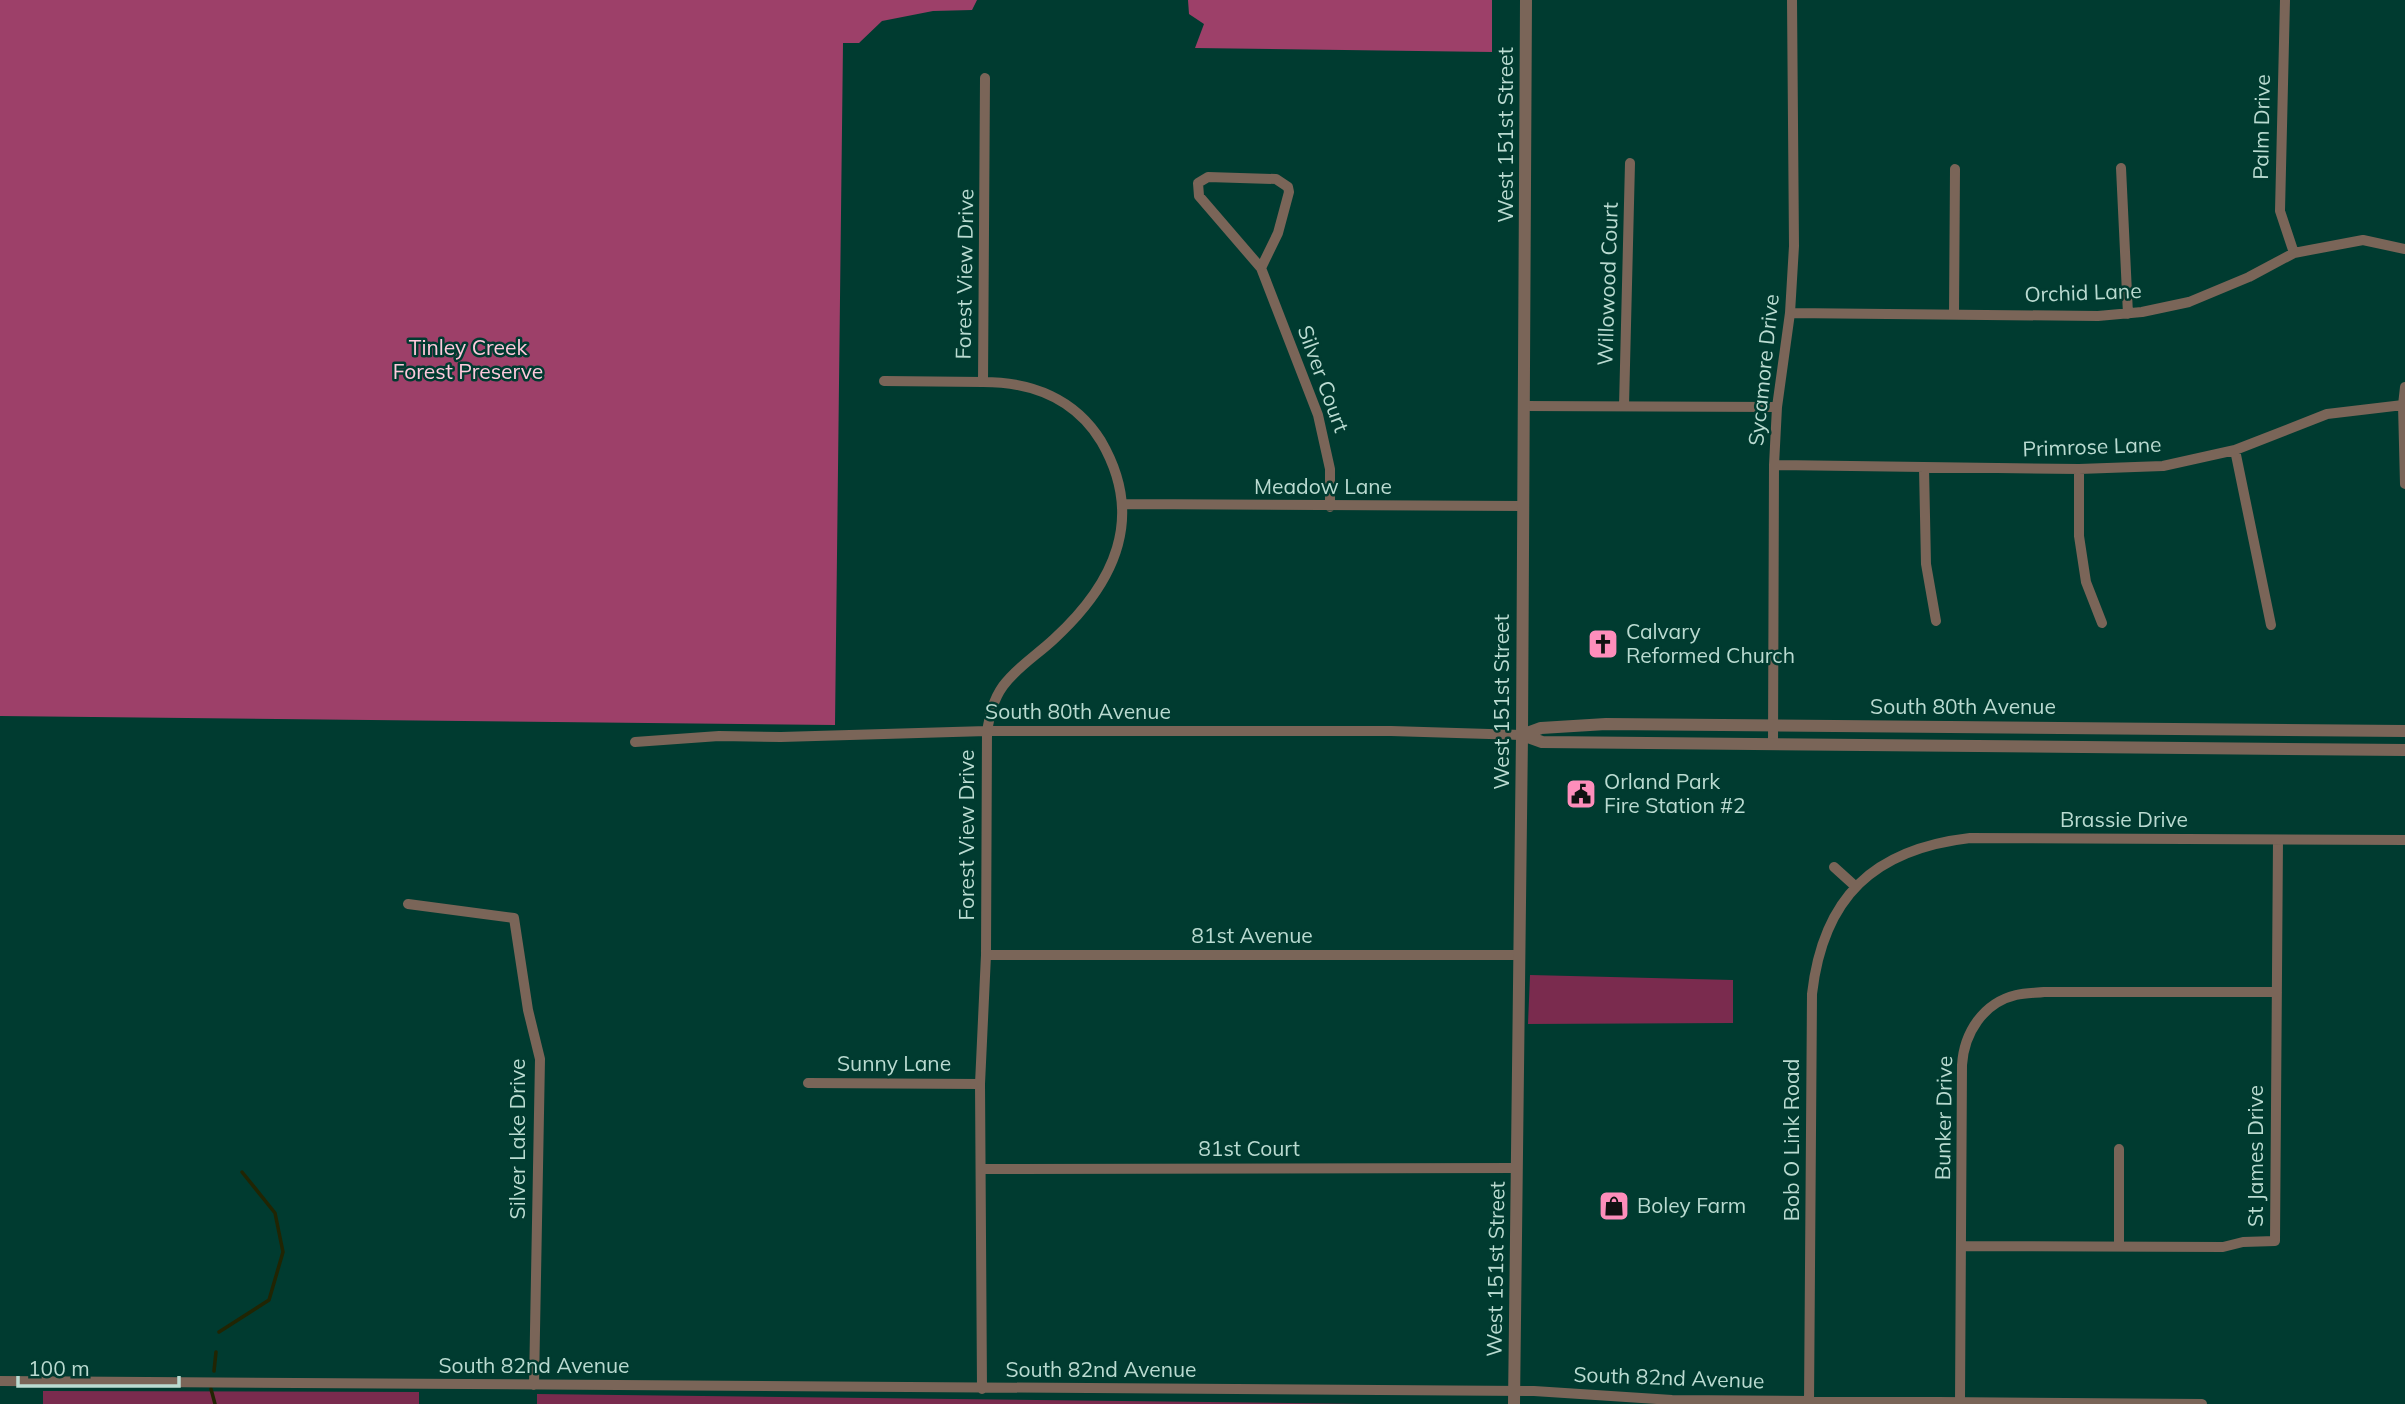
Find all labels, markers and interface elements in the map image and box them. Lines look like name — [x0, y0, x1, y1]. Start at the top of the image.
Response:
street label: West 151st Street — [1492, 47, 1518, 223]
street label: Palm Drive — [2247, 74, 2275, 180]
street label: Forest View Drive — [950, 188, 978, 360]
street label: Willowood Court — [1591, 202, 1623, 366]
street label: Orchid Lane — [2024, 277, 2142, 307]
street label: Sycamore Drive — [1742, 293, 1784, 447]
street label: Silver Court — [1293, 322, 1355, 436]
park label: Tinley Creek Forest Preserve — [393, 334, 543, 384]
street label: Primrose Lane — [2022, 431, 2162, 461]
street label: Meadow Lane — [1254, 473, 1392, 499]
street label: West 151st Street — [1488, 614, 1514, 790]
place label: Calvary Reformed Church — [1626, 618, 1795, 668]
church icon: Calvary Reformed Church — [1586, 627, 1620, 661]
street label: South 80th Avenue — [1870, 693, 2056, 719]
street label: South 80th Avenue — [985, 698, 1171, 724]
street label: Forest View Drive — [953, 750, 979, 920]
place label: Orland Park Fire Station #2 — [1604, 768, 1746, 818]
public building icon: Orland Park Fire Station #2 — [1564, 777, 1598, 811]
street label: Brassie Drive — [2060, 806, 2188, 832]
street label: 81st Avenue — [1191, 922, 1313, 948]
street label: Sunny Lane — [837, 1050, 951, 1076]
street label: Bunker Drive — [1929, 1056, 1957, 1180]
street label: Silver Lake Drive — [504, 1059, 530, 1219]
street label: Bob O Link Road — [1778, 1059, 1804, 1221]
street label: St James Drive — [2242, 1085, 2268, 1227]
street label: 81st Court — [1198, 1135, 1300, 1161]
street label: West 151st Street — [1480, 1181, 1510, 1357]
shop icon: Boley Farm — [1597, 1189, 1631, 1223]
place label: Boley Farm — [1637, 1192, 1746, 1218]
scale bar — [18, 1344, 178, 1388]
street label: South 82nd Avenue — [438, 1352, 630, 1378]
text: 100 m — [28, 1355, 90, 1381]
street label: South 82nd Avenue — [1005, 1356, 1197, 1382]
street label: South 82nd Avenue — [1573, 1361, 1765, 1393]

